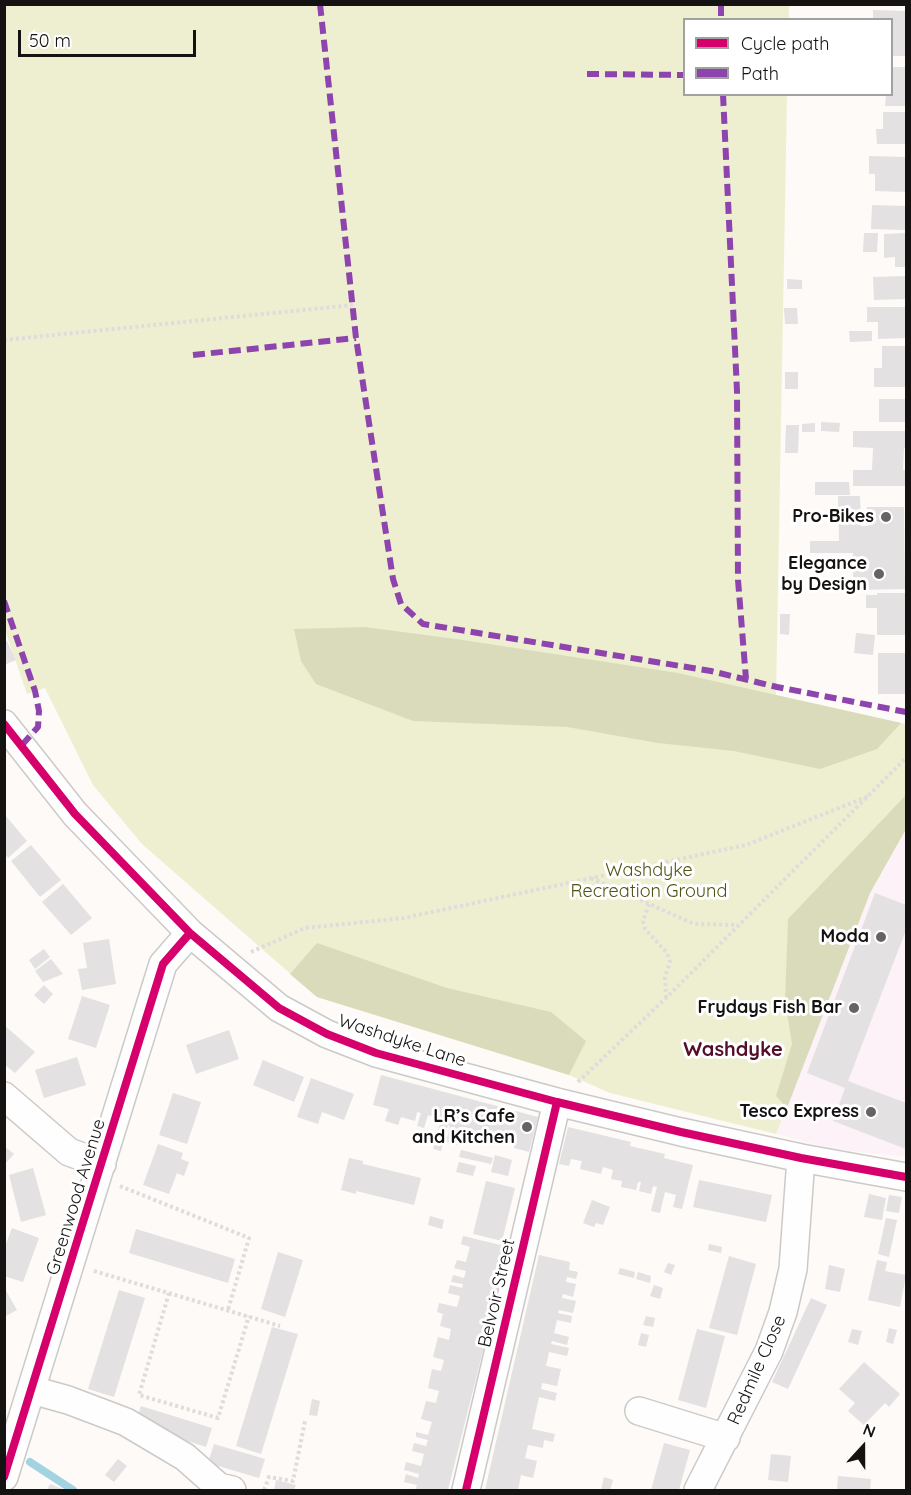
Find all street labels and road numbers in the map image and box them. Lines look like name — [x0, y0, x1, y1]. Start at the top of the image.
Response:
street label: Washdyke Lane — [335, 1010, 469, 1072]
street label: Greenwood Avenue — [42, 1116, 110, 1278]
street label: Belvoir Street — [474, 1237, 520, 1349]
street label: Redmile Close — [723, 1312, 791, 1428]

